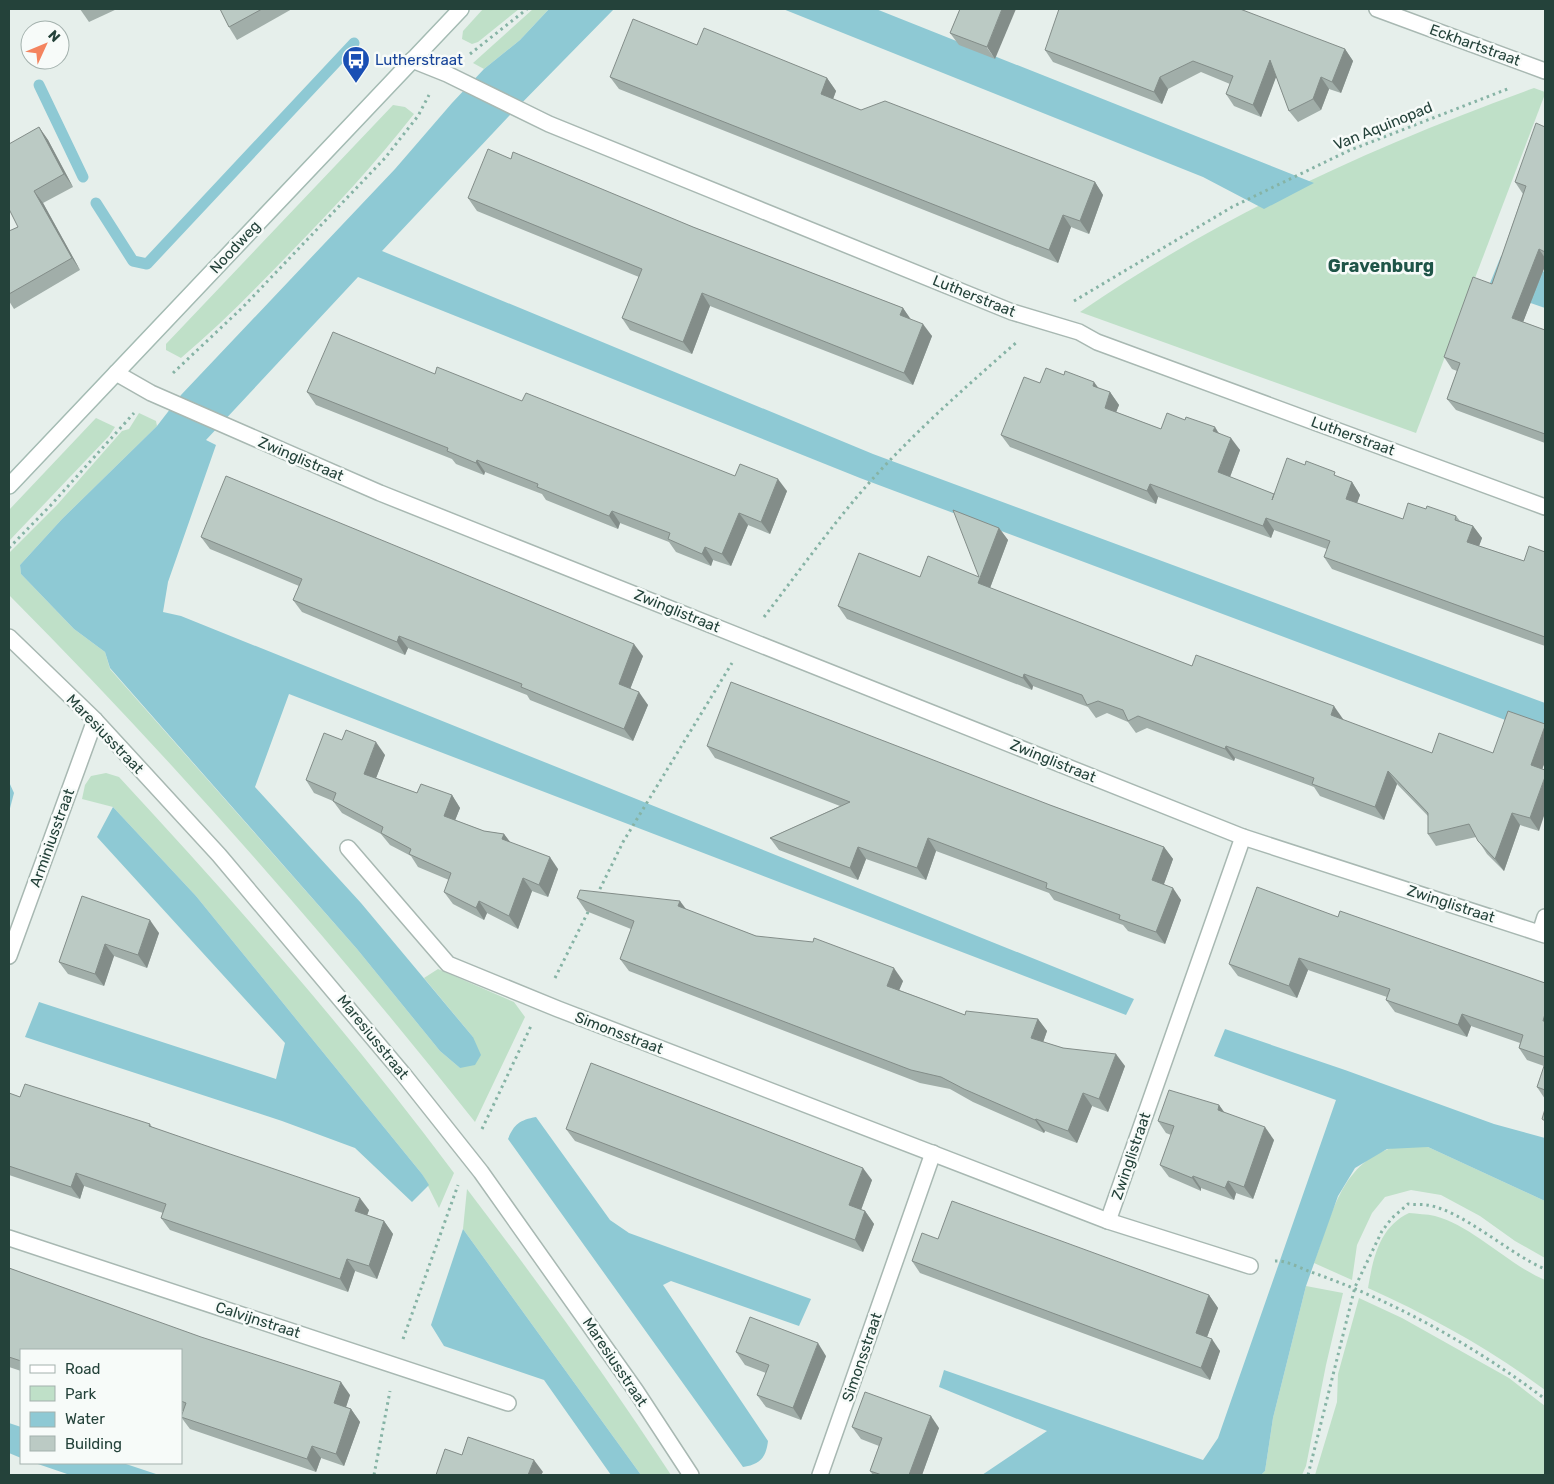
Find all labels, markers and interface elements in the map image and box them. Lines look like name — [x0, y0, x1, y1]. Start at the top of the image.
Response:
north arrow — [20, 20, 70, 70]
street label: Eckhartstraat — [1427, 20, 1523, 70]
text: N — [44, 27, 64, 46]
bus stop icon: Lutherstraat — [341, 45, 371, 84]
place label: Lutherstraat — [375, 51, 463, 69]
street label: Van Aquinopad — [1331, 98, 1435, 154]
street label: Noodweg — [206, 217, 264, 277]
district label: Gravenburg — [1328, 255, 1434, 277]
street label: Lutherstraat — [930, 271, 1018, 321]
street label: Lutherstraat — [1309, 413, 1397, 460]
street label: Zwinglistraat — [256, 433, 347, 485]
street label: Zwinglistraat — [631, 586, 723, 636]
street label: Maresiusstraat — [63, 691, 148, 778]
street label: Zwinglistraat — [1007, 736, 1099, 786]
street label: Arminiusstraat — [26, 786, 78, 890]
street label: Zwinglistraat — [1405, 881, 1497, 927]
street label: Maresiusstraat — [333, 991, 413, 1083]
street label: Simonsstraat — [572, 1008, 666, 1058]
street label: Zwinglistraat — [1108, 1110, 1154, 1202]
street label: Calvijnstraat — [213, 1298, 303, 1342]
street label: Simonsstraat — [838, 1310, 886, 1404]
street label: Maresiusstraat — [579, 1314, 651, 1410]
legend — [20, 1349, 182, 1464]
text: Road — [65, 1360, 101, 1378]
text: Park — [65, 1385, 96, 1403]
text: Water — [65, 1410, 105, 1428]
text: Building — [65, 1435, 122, 1453]

